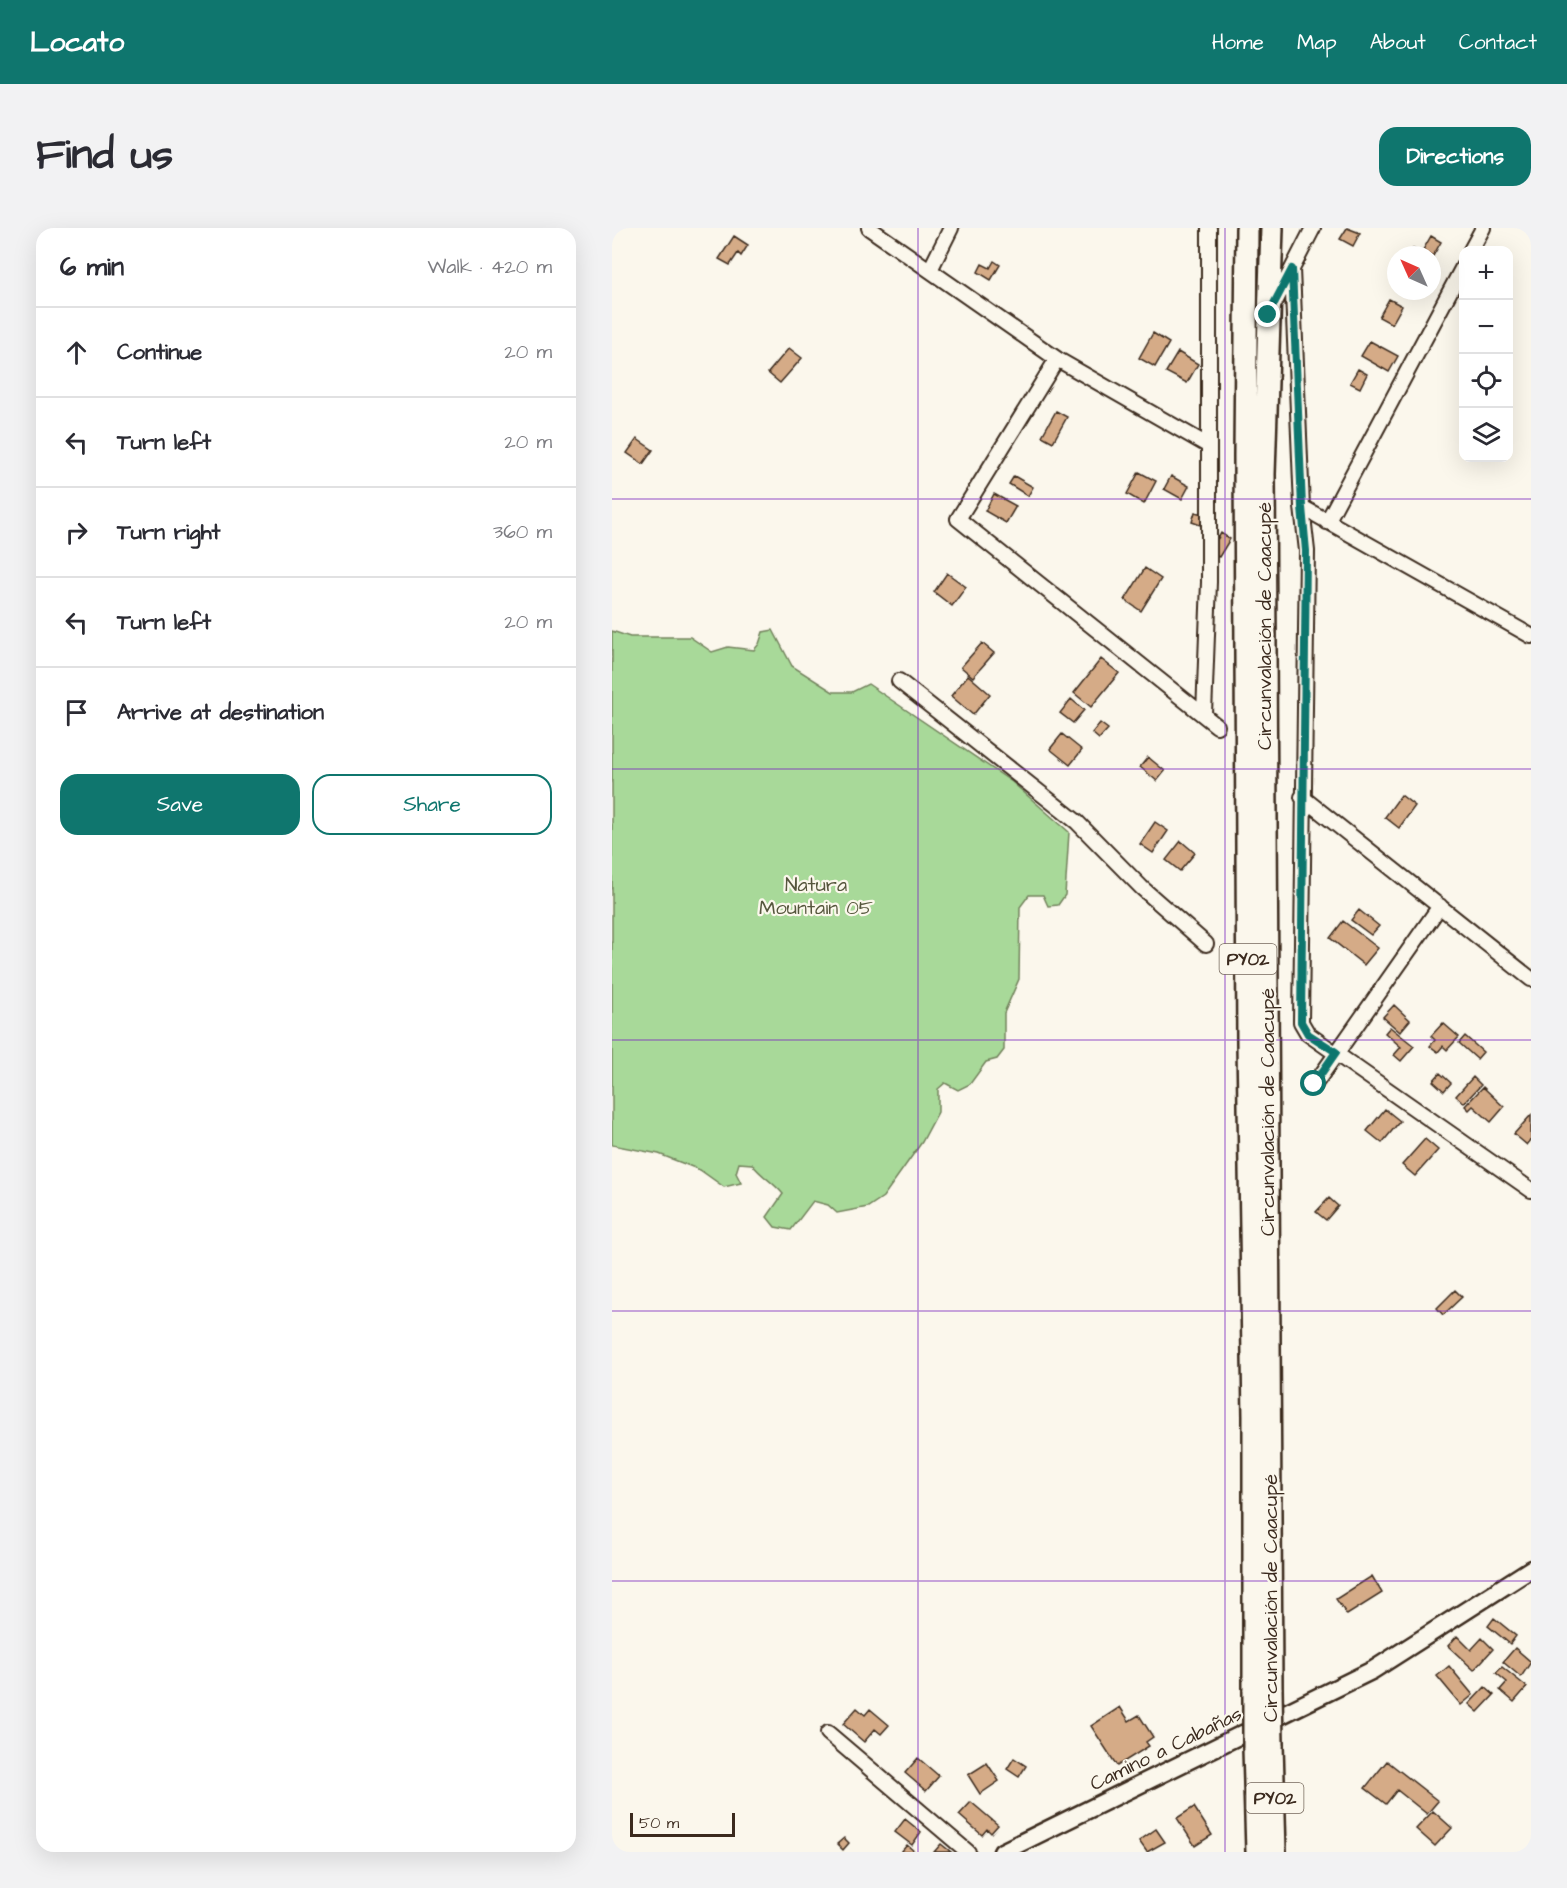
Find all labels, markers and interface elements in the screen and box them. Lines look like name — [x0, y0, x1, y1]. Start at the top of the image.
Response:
text: Locato — [30, 23, 124, 62]
text: Home — [1212, 28, 1264, 57]
text: Map — [1297, 28, 1337, 57]
text: About — [1370, 28, 1426, 57]
text: Contact — [1459, 28, 1537, 57]
text: Find us — [36, 127, 173, 185]
button: Directions — [1379, 127, 1531, 186]
north arrow — [1387, 246, 1441, 300]
map controls — [1459, 246, 1513, 462]
button: + — [1459, 246, 1513, 300]
text: 6 min — [60, 249, 124, 285]
text: Walk · 420 m — [428, 253, 552, 281]
button: − — [1459, 300, 1513, 354]
route end — [1254, 301, 1280, 327]
icon: ahead — [60, 336, 93, 369]
text: Continue — [117, 337, 202, 368]
text: 20 m — [504, 338, 552, 366]
button: locate — [1459, 354, 1513, 408]
button: layers — [1459, 408, 1513, 462]
icon: left — [60, 426, 93, 459]
text: Turn left — [117, 427, 211, 458]
text: 20 m — [504, 428, 552, 456]
street label: Circunvalación de Caacupé — [1251, 502, 1279, 750]
icon: right — [60, 516, 93, 549]
text: Turn right — [117, 517, 220, 548]
text: 360 m — [493, 518, 552, 546]
icon: left — [60, 606, 93, 639]
text: Turn left — [117, 607, 211, 638]
text: 20 m — [504, 608, 552, 636]
icon: arrive — [60, 696, 93, 729]
text: Arrive at destination — [117, 697, 324, 728]
button: Save — [60, 774, 300, 835]
button: Share — [312, 774, 552, 835]
park label: Natura Mountain 05 — [759, 871, 873, 922]
road number: PY02 — [1220, 944, 1276, 974]
street label: Circunvalación de Caacupé — [1254, 988, 1282, 1236]
route start — [1300, 1070, 1326, 1096]
street label: Circunvalación de Caacupé — [1257, 1474, 1285, 1722]
street label: Camino a Cabañas — [1085, 1700, 1247, 1798]
road number: PY02 — [1246, 1783, 1304, 1813]
scale bar — [630, 1810, 735, 1838]
text: 50 m — [639, 1812, 679, 1834]

